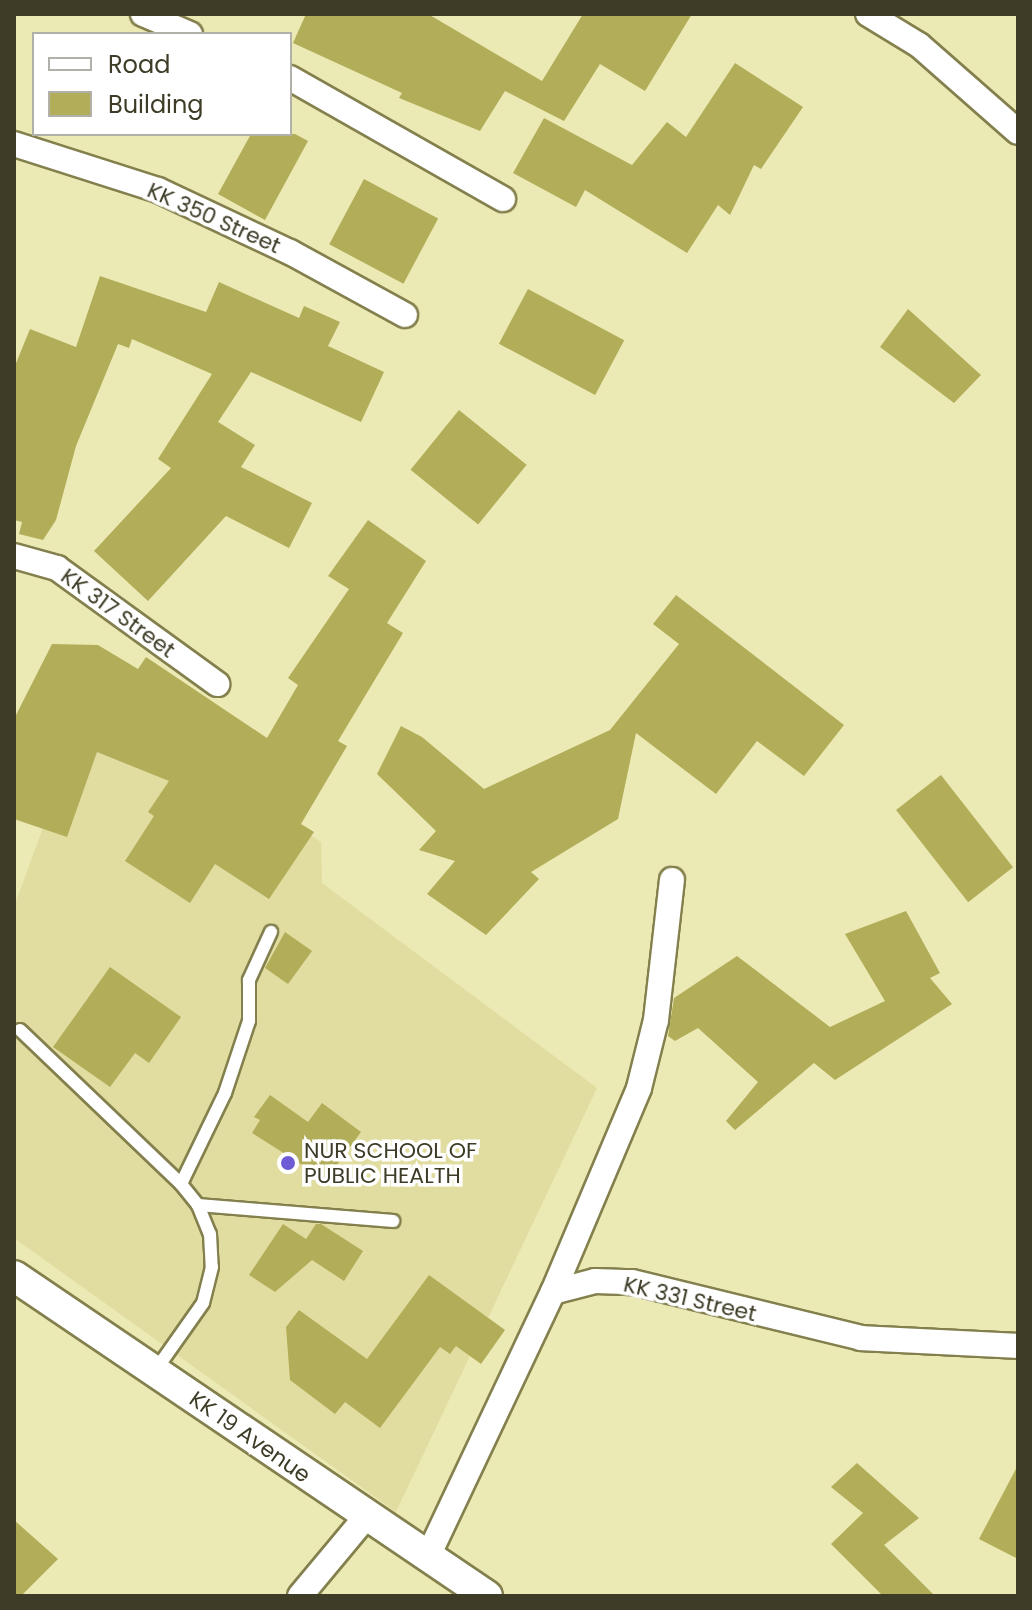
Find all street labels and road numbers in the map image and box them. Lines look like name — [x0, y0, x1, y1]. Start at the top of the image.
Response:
street label: KK 350 Street — [143, 177, 285, 259]
street label: KK 317 Street — [56, 563, 180, 663]
street label: KK 331 Street — [621, 1271, 759, 1327]
street label: KK 19 Avenue — [184, 1386, 316, 1488]

